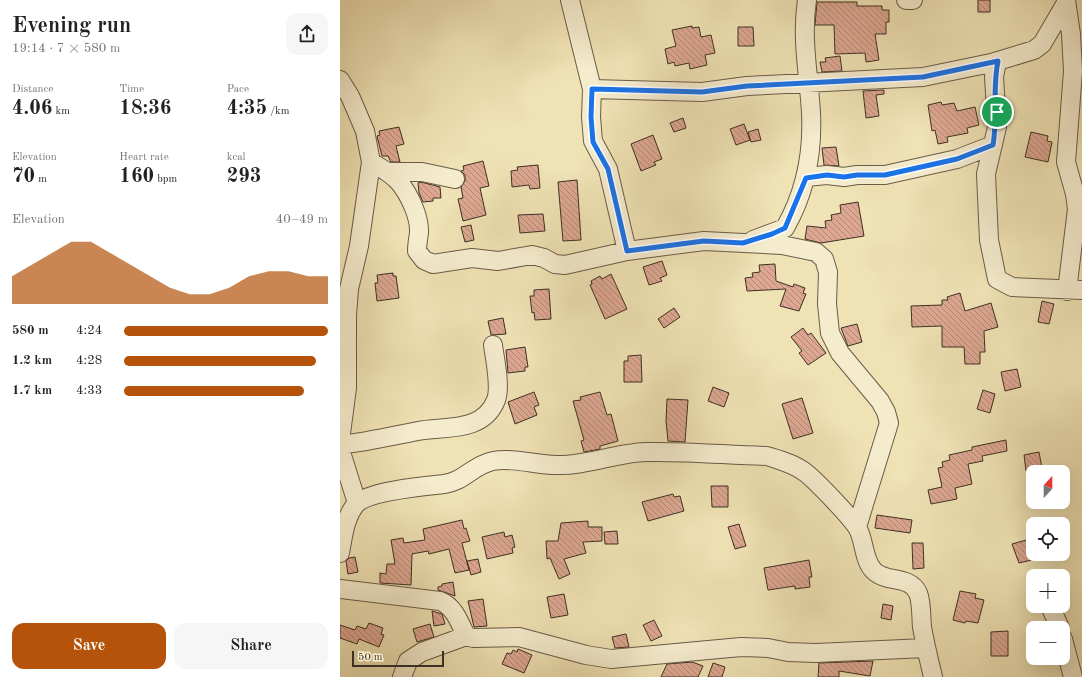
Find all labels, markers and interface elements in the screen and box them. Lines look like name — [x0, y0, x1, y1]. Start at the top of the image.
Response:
button: share — [286, 13, 328, 55]
text: Evening run — [12, 15, 131, 37]
text: 19:14 · 7 × 580 m — [12, 42, 120, 55]
text: Distance — [12, 84, 53, 95]
text: Time — [119, 84, 144, 95]
text: Pace — [227, 84, 249, 95]
pin — [980, 95, 1014, 129]
text: 4.06 — [12, 99, 52, 119]
text: 18:36 — [119, 99, 171, 119]
text: 4:35 — [227, 99, 267, 119]
icon: arrive — [986, 101, 1008, 123]
text: km — [52, 106, 70, 117]
text: /km — [267, 106, 290, 117]
text: Elevation — [12, 152, 57, 163]
text: Heart rate — [119, 152, 169, 163]
text: kcal — [227, 152, 246, 163]
text: 70 — [12, 167, 35, 187]
text: 160 — [119, 167, 154, 187]
text: 293 — [227, 167, 261, 187]
text: m — [35, 174, 47, 185]
text: bpm — [154, 174, 177, 185]
text: Elevation — [12, 213, 65, 226]
text: 40–49 m — [276, 213, 328, 226]
text: 580 m — [12, 324, 49, 337]
text: 4:24 — [76, 324, 102, 337]
text: 1.2 km — [12, 354, 52, 367]
text: 4:28 — [76, 354, 102, 367]
text: 1.7 km — [12, 384, 52, 397]
text: 4:33 — [76, 384, 102, 397]
north arrow — [1026, 465, 1070, 509]
map controls — [1026, 465, 1070, 665]
button: locate — [1026, 517, 1070, 561]
button: + — [1026, 569, 1070, 613]
button: − — [1026, 621, 1070, 665]
button: Save — [12, 623, 166, 669]
button: Share — [174, 623, 328, 669]
scale bar — [352, 649, 444, 668]
text: 50 m — [358, 652, 383, 663]

